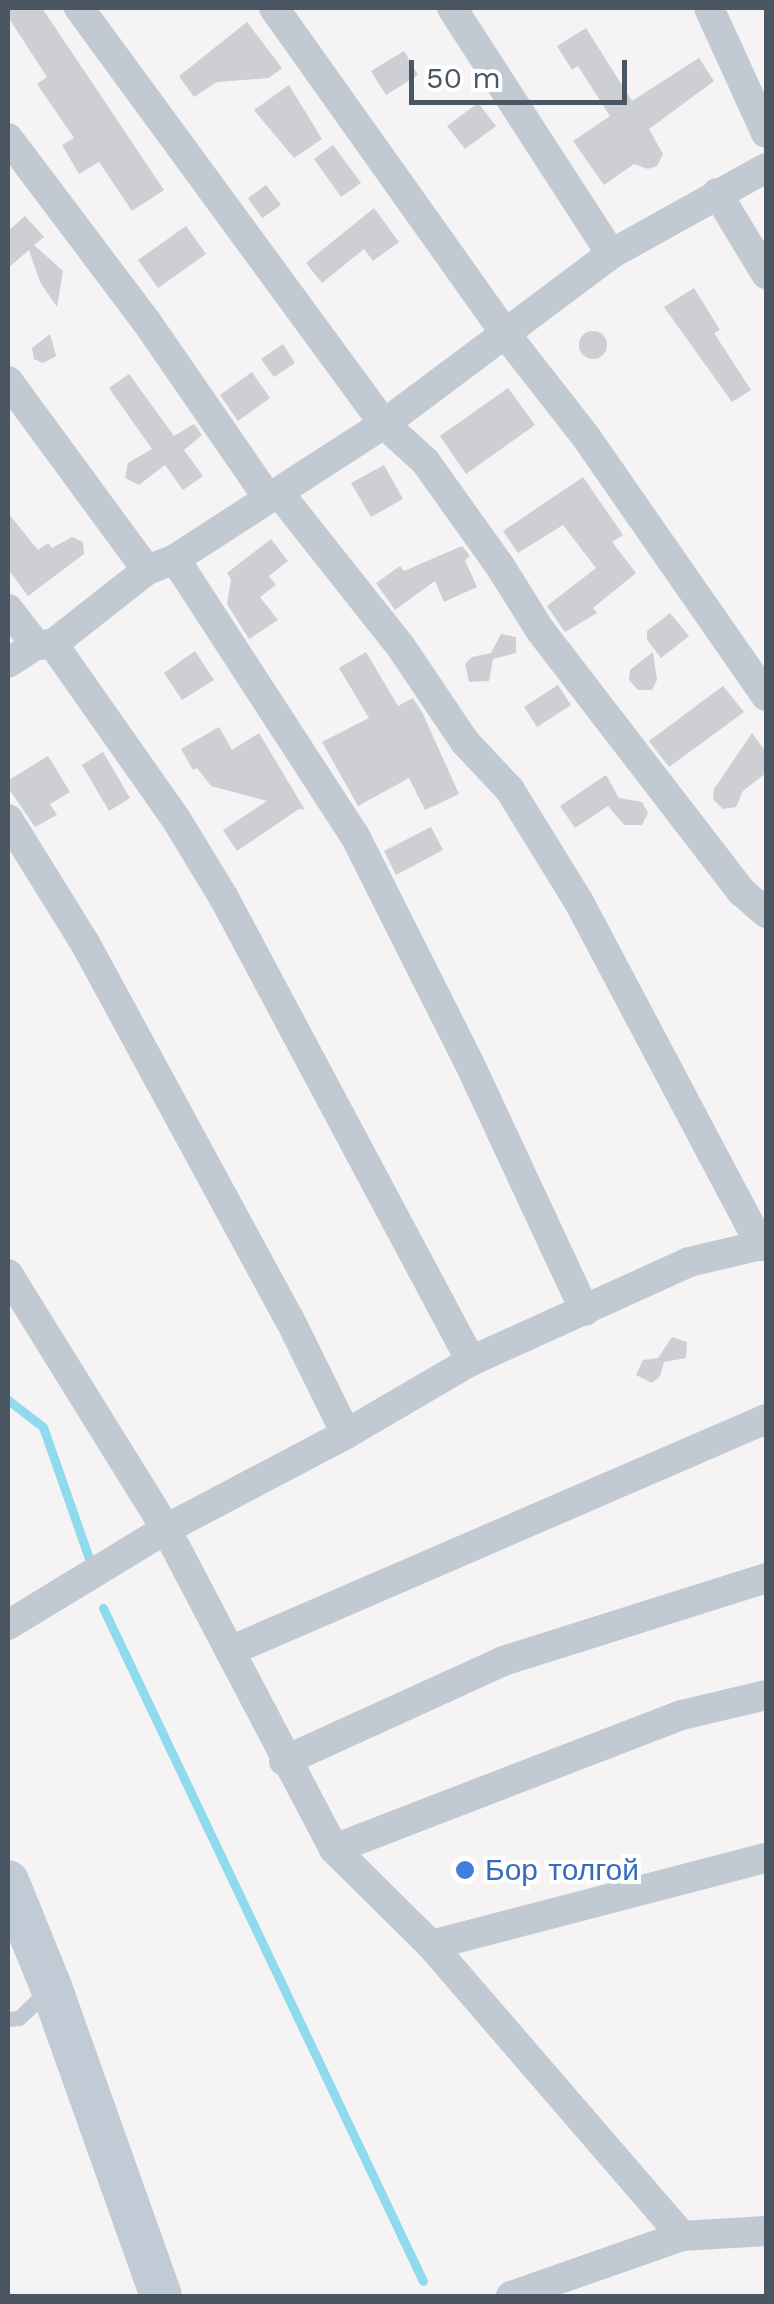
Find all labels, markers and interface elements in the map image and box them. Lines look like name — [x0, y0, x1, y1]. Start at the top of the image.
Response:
scale bar — [414, 40, 632, 102]
text: 50 m — [426, 60, 501, 95]
place label: Бор толгой — [485, 1852, 639, 1888]
marker: Бор толгой — [454, 1859, 476, 1881]

